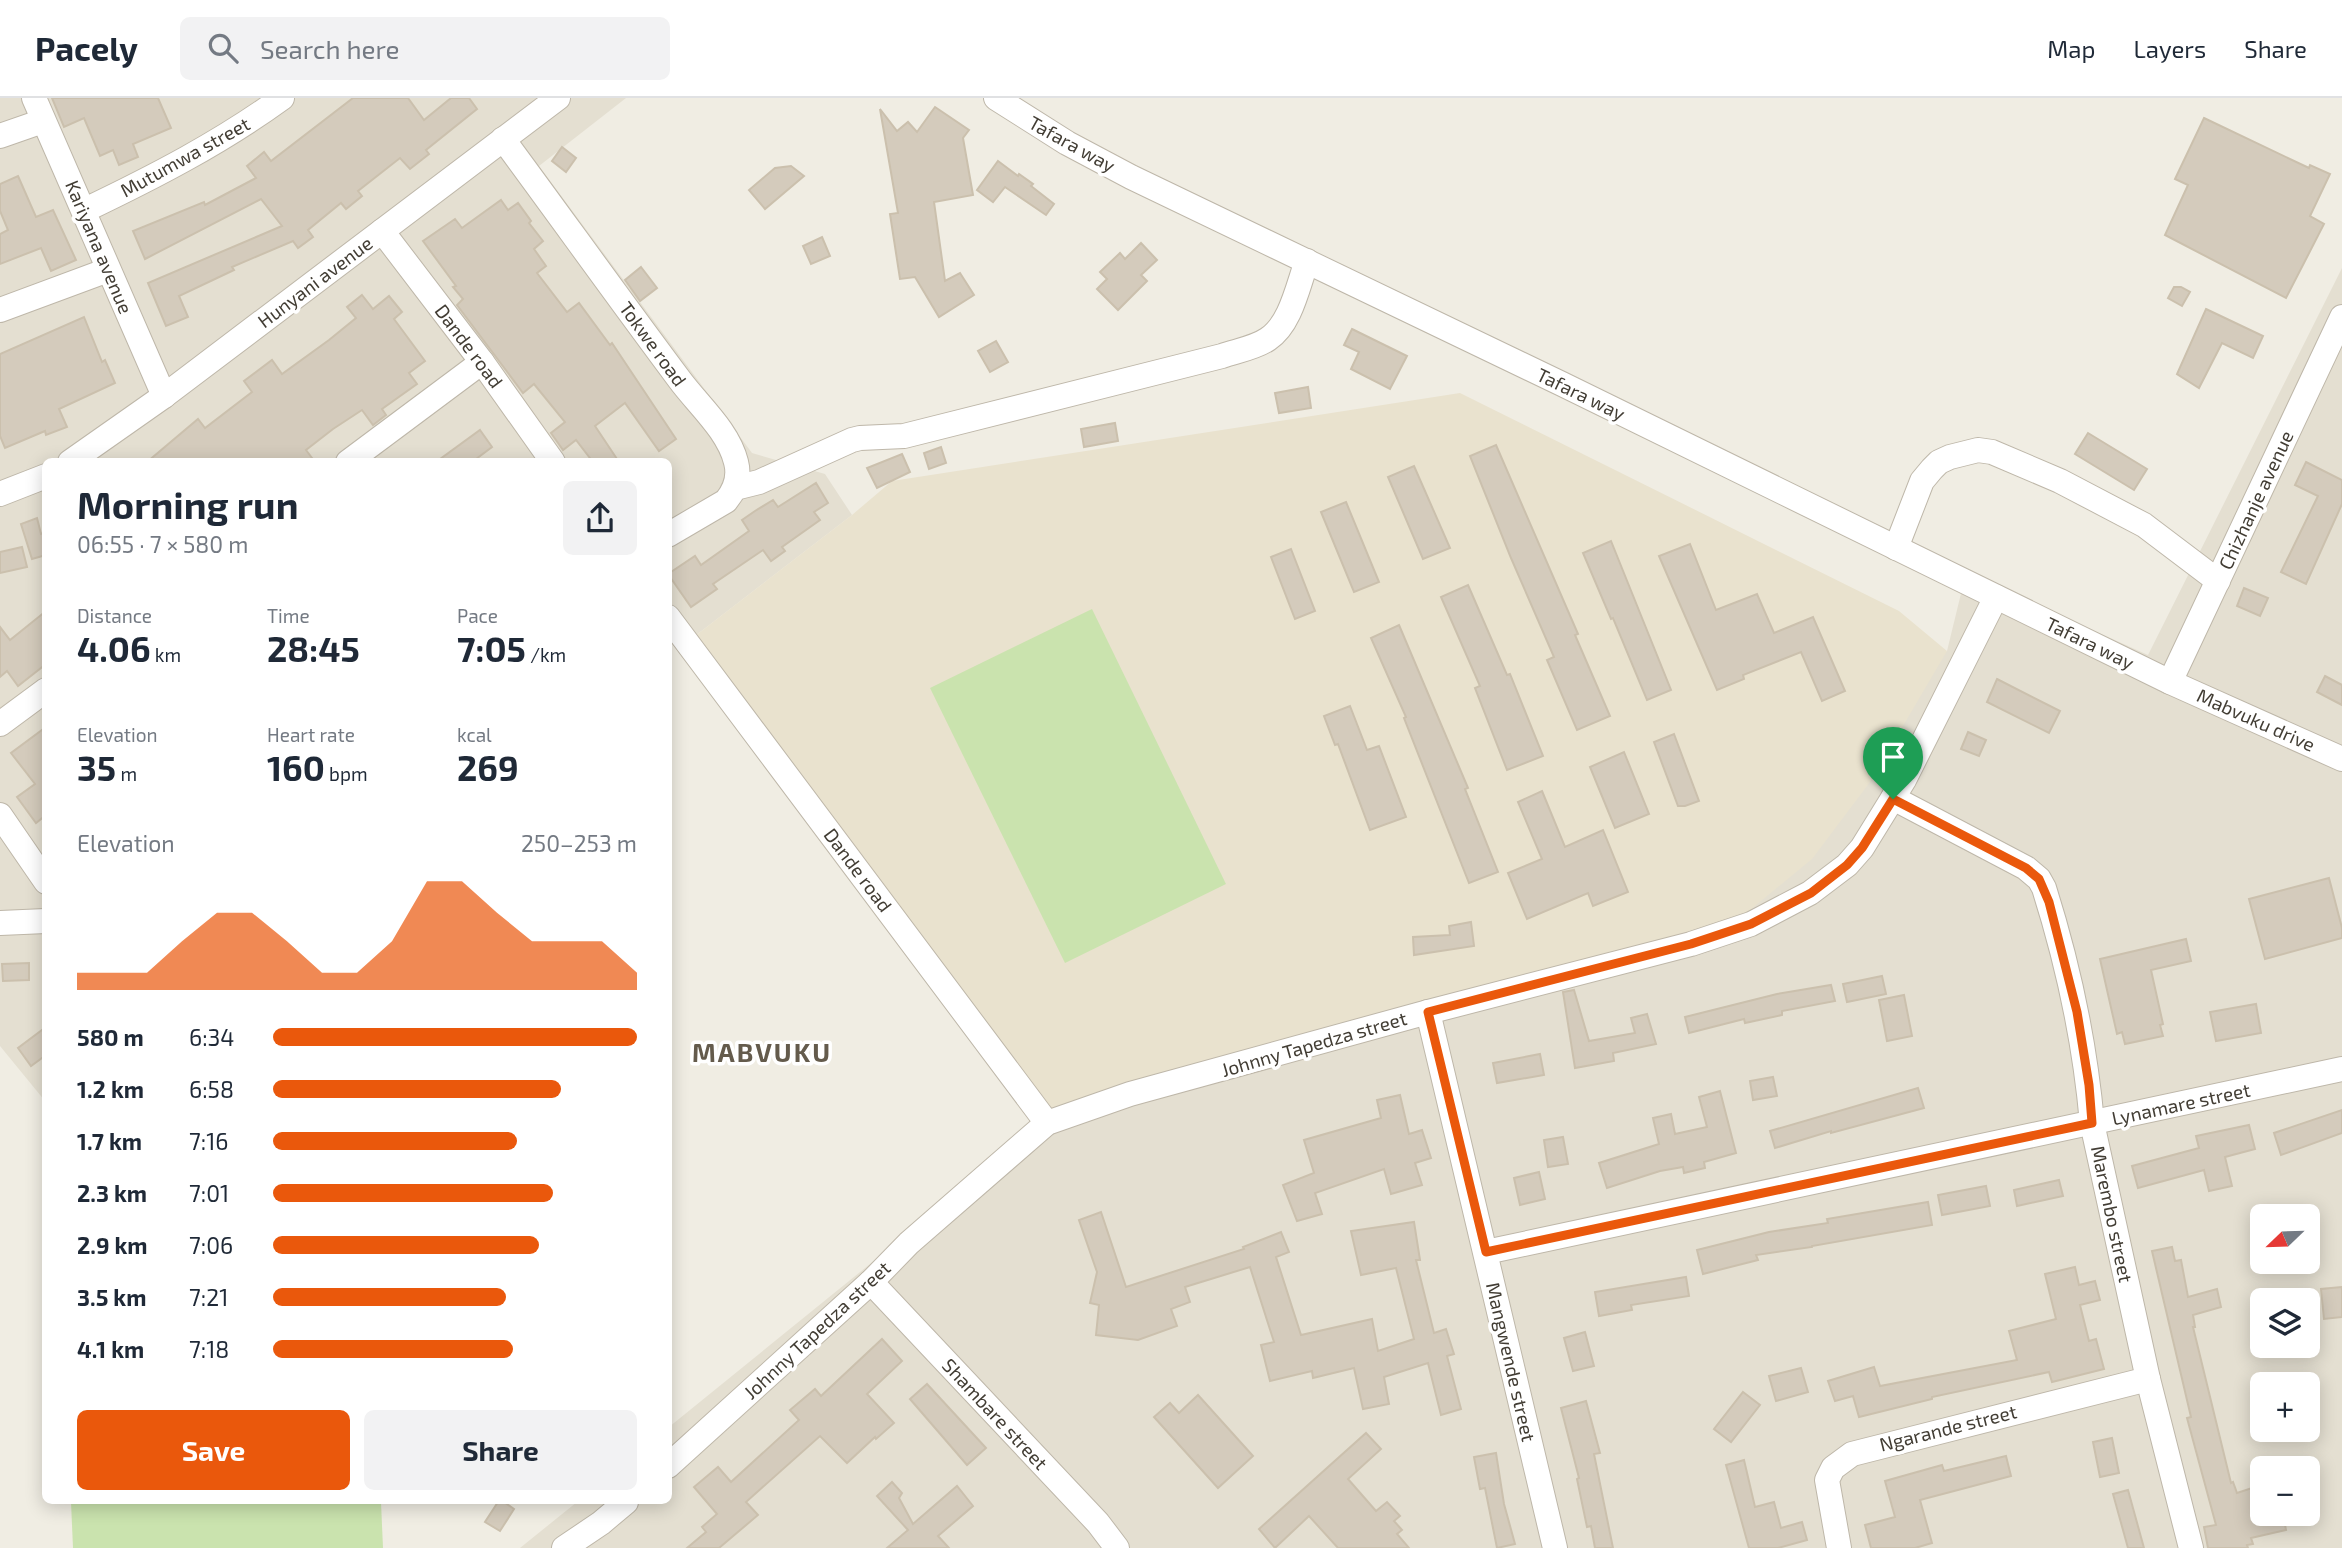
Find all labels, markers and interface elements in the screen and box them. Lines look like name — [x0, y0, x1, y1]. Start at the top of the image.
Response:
search box — [180, 17, 670, 80]
text: Pacely — [35, 28, 138, 68]
icon: search — [204, 29, 242, 67]
text: Search here — [260, 33, 400, 64]
text: Map — [2047, 34, 2095, 63]
text: Layers — [2133, 34, 2206, 63]
text: Share — [2244, 34, 2307, 63]
street label: Tafara way — [1025, 110, 1120, 177]
street label: Mutumwa street — [116, 112, 253, 202]
street label: Kariyana avenue — [61, 177, 138, 317]
street label: Hunyani avenue — [253, 231, 377, 332]
street label: Tokwe road — [615, 297, 692, 390]
street label: Dande road — [430, 299, 508, 392]
street label: Tafara way — [1533, 362, 1629, 425]
street label: Chizhanje avenue — [2213, 427, 2298, 573]
text: Morning run — [77, 481, 298, 527]
button: share — [563, 481, 637, 555]
text: 06:55 · 7 × 580 m — [77, 530, 248, 558]
text: Distance — [77, 604, 152, 627]
text: Time — [267, 604, 310, 627]
text: Pace — [457, 604, 498, 627]
street label: Tafara way — [2042, 611, 2138, 674]
text: 4.06 — [77, 627, 151, 669]
text: 28:45 — [267, 627, 360, 669]
text: 7:05 — [457, 627, 526, 669]
text: km — [151, 643, 181, 666]
text: /km — [526, 643, 566, 666]
street label: Mabvuku drive — [2194, 683, 2319, 756]
text: Elevation — [77, 723, 158, 746]
text: Heart rate — [267, 723, 355, 746]
text: kcal — [457, 723, 492, 746]
pin — [1863, 727, 1923, 799]
icon: arrive — [1874, 738, 1912, 776]
text: 35 — [77, 746, 116, 788]
text: 160 — [267, 746, 325, 788]
text: 269 — [457, 746, 519, 788]
text: m — [116, 762, 137, 785]
text: bpm — [325, 762, 368, 785]
street label: Dande road — [819, 823, 897, 916]
text: Elevation — [77, 829, 175, 857]
text: 250–253 m — [521, 829, 637, 857]
street label: Johnny Tapedza street — [1218, 1006, 1409, 1081]
text: 580 m — [77, 1023, 144, 1051]
text: 6:34 — [189, 1023, 235, 1051]
district label: MABVUKU — [692, 1036, 832, 1067]
text: 1.2 km — [77, 1075, 144, 1103]
text: 6:58 — [189, 1075, 234, 1103]
street label: Lynamare street — [2110, 1078, 2252, 1129]
text: 1.7 km — [77, 1127, 142, 1155]
text: 7:16 — [189, 1127, 229, 1155]
street label: Marembo street — [2087, 1143, 2138, 1284]
text: 2.3 km — [77, 1179, 147, 1207]
text: 7:01 — [189, 1179, 229, 1207]
north arrow — [2250, 1204, 2320, 1274]
map controls — [2250, 1204, 2320, 1526]
text: 2.9 km — [77, 1231, 148, 1259]
text: 7:06 — [189, 1231, 233, 1259]
street label: Johnny Tapedza street — [739, 1256, 895, 1403]
street label: Mangwende street — [1482, 1280, 1541, 1444]
text: 3.5 km — [77, 1283, 146, 1311]
text: 7:21 — [189, 1283, 228, 1311]
button: layers — [2250, 1288, 2320, 1358]
text: 4.1 km — [77, 1335, 144, 1363]
text: 7:18 — [189, 1335, 229, 1363]
street label: Shambare street — [938, 1353, 1053, 1474]
button: + — [2250, 1372, 2320, 1442]
street label: Ngarande street — [1877, 1399, 2019, 1456]
button: Save — [77, 1410, 350, 1490]
button: Share — [364, 1410, 637, 1490]
button: − — [2250, 1456, 2320, 1526]

